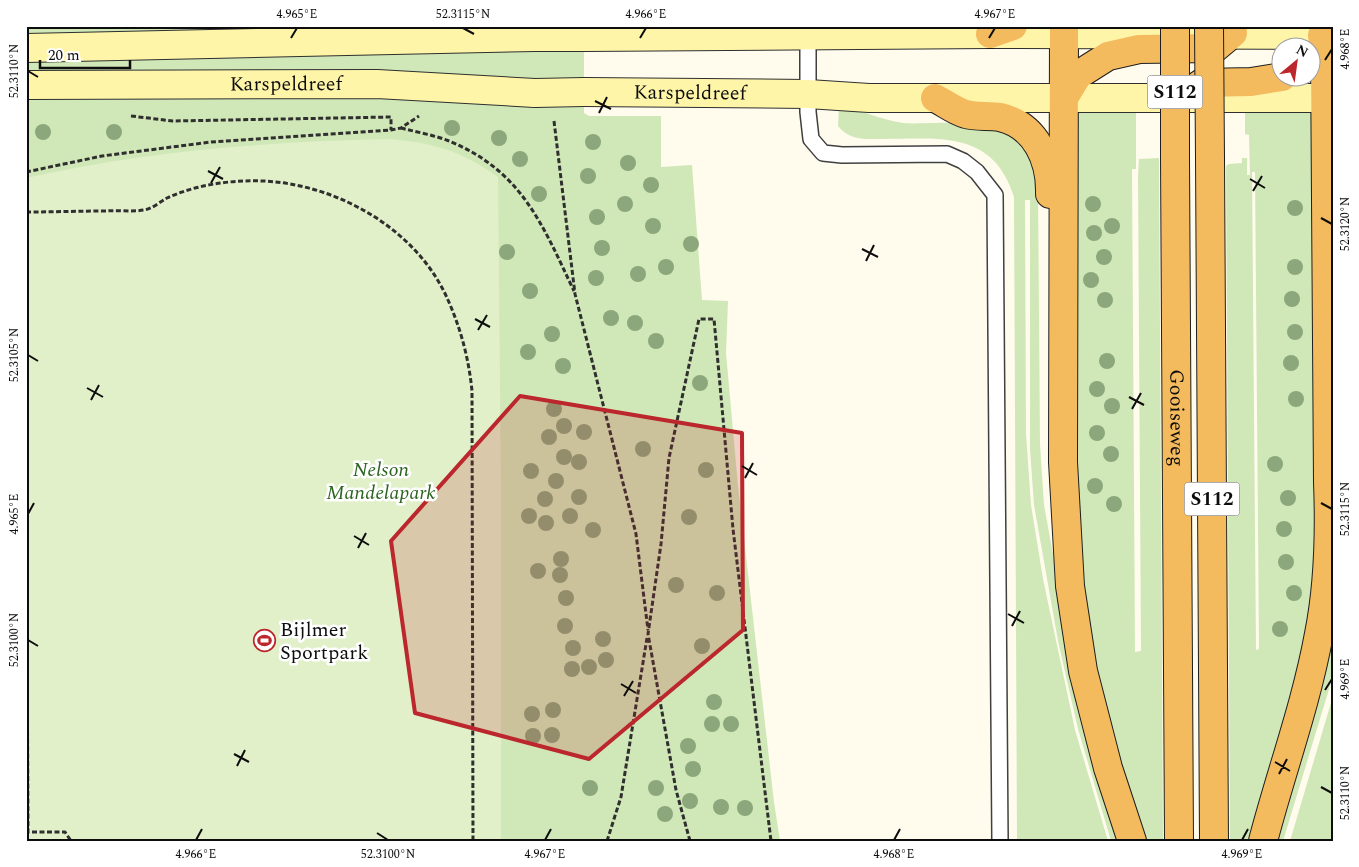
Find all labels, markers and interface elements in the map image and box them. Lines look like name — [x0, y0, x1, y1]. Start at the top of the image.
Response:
text: 4.965°E — [277, 5, 317, 24]
text: 52.3115°N — [436, 5, 490, 24]
text: 4.966°E — [626, 5, 666, 24]
text: 4.967°E — [975, 5, 1015, 24]
text: 4.968°E — [1336, 29, 1355, 69]
scale bar — [40, 38, 130, 70]
north arrow — [1272, 38, 1322, 88]
text: N — [1292, 39, 1312, 63]
text: 52.3110°N — [5, 44, 24, 98]
text: 20 m — [48, 44, 80, 67]
street label: Karspeldreef — [230, 69, 345, 99]
road number: S112 — [1148, 75, 1202, 108]
street label: Karspeldreef — [633, 77, 749, 108]
text: 52.3120°N — [1336, 197, 1355, 251]
text: 52.3105°N — [5, 328, 24, 382]
street label: Gooiseweg — [1161, 369, 1192, 467]
park label: Nelson Mandelapark — [326, 455, 436, 508]
road number: S112 — [1184, 482, 1240, 516]
text: 52.3115°N — [1336, 482, 1355, 536]
text: 4.965°E — [5, 494, 24, 534]
text: 52.3100°N — [5, 613, 24, 667]
place label: Bijlmer Sportpark — [280, 615, 368, 668]
sports icon: Bijlmer Sportpark — [252, 629, 276, 653]
text: 4.969°E — [1336, 659, 1355, 699]
text: 52.3110°N — [1336, 766, 1355, 820]
text: 4.966°E — [176, 845, 216, 864]
text: 52.3100°N — [361, 845, 415, 864]
text: 4.967°E — [525, 845, 565, 864]
text: 4.968°E — [874, 845, 914, 864]
text: 4.969°E — [1222, 845, 1262, 864]

